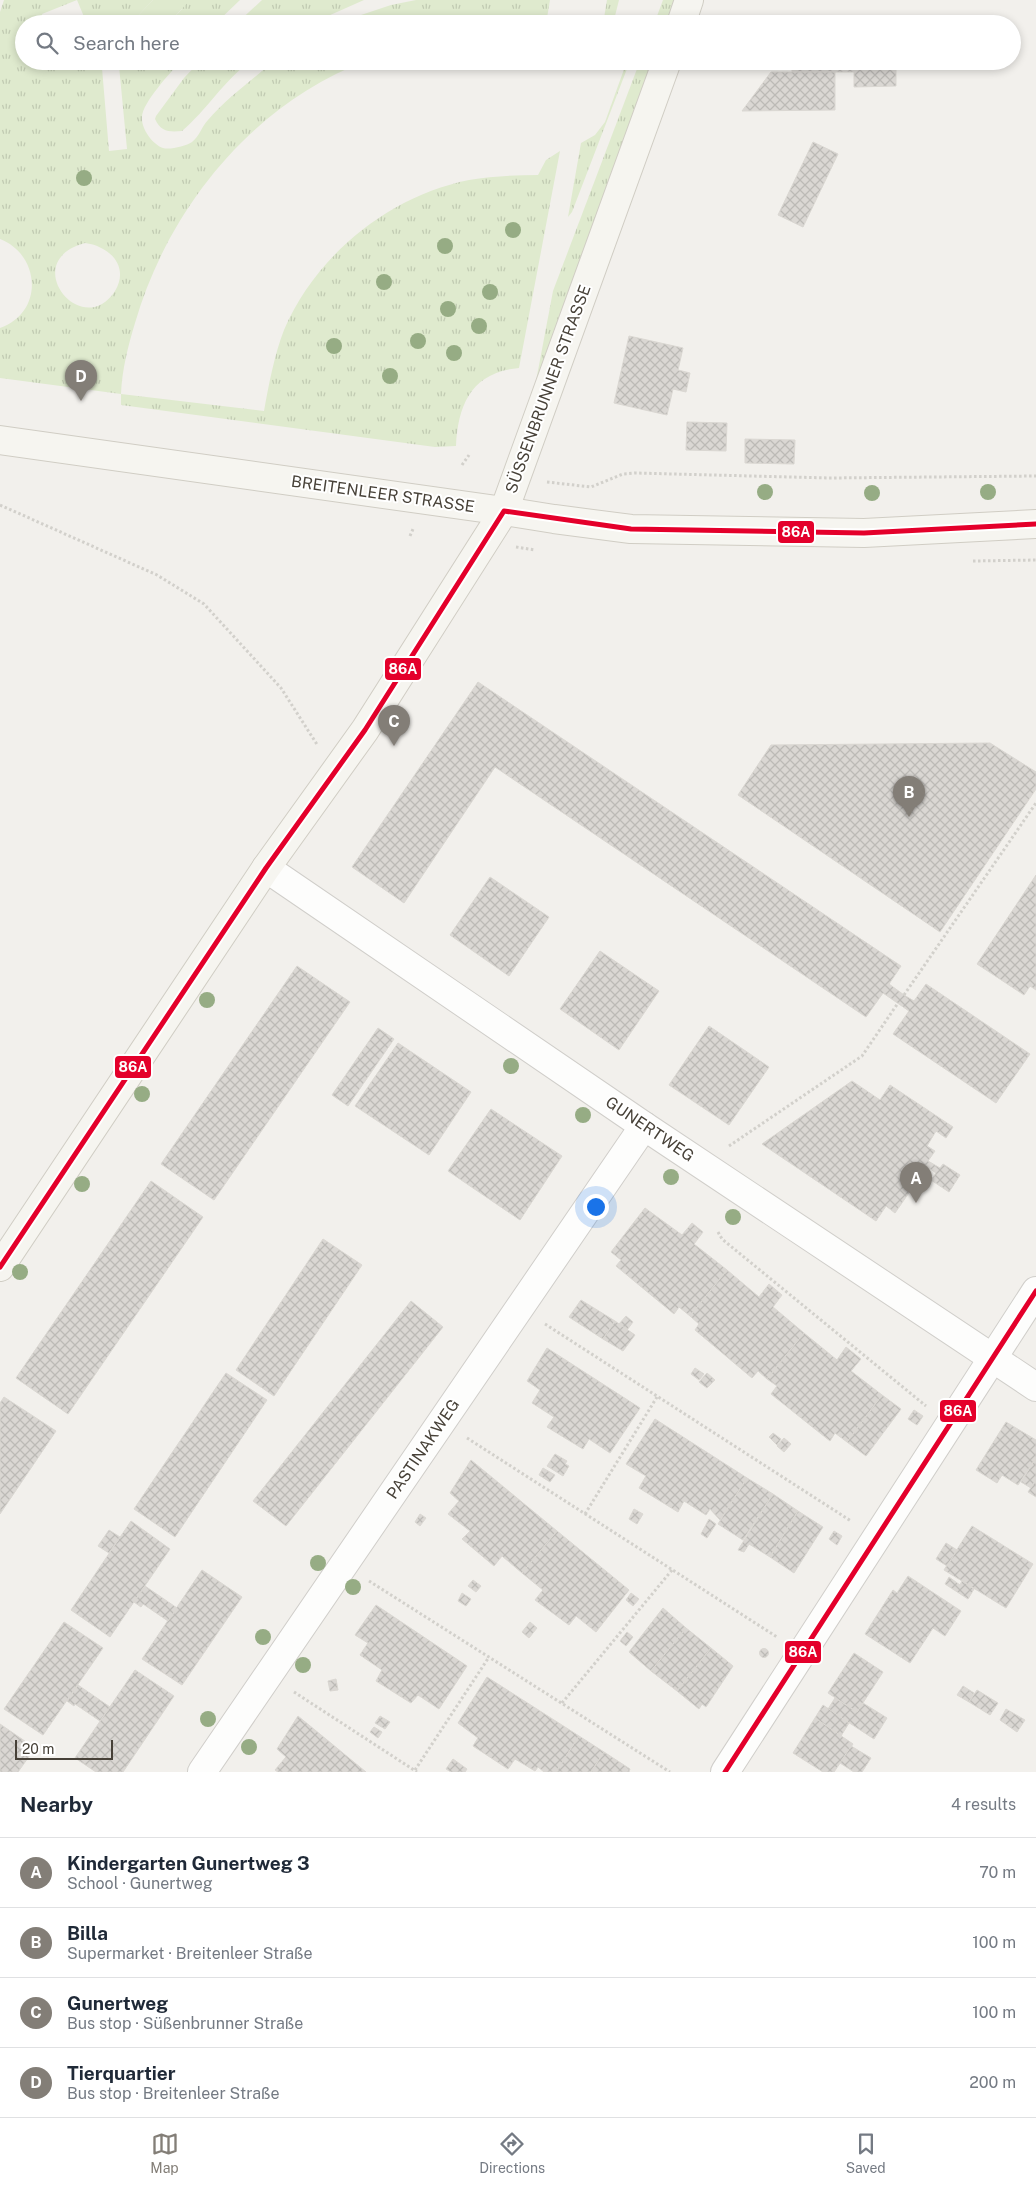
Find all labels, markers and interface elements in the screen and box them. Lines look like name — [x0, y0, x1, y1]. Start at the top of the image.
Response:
search box — [15, 15, 1021, 70]
icon: search — [33, 29, 61, 57]
text: Search here — [73, 32, 180, 54]
street label: SÜSSENBRUNNER STRASSE — [500, 282, 595, 496]
pin: D — [65, 360, 97, 401]
street label: BREITENLEER STRASSE — [290, 472, 476, 516]
line badge: 86A — [777, 520, 815, 544]
text: 86A — [782, 524, 810, 540]
line badge: 86A — [384, 657, 422, 681]
text: 86A — [389, 661, 417, 677]
pin: C — [378, 705, 410, 746]
pin: B — [893, 776, 925, 817]
line badge: 86A — [114, 1055, 152, 1079]
text: 86A — [119, 1059, 147, 1075]
street label: GUNERTWEG — [602, 1092, 698, 1166]
pin: A — [900, 1162, 932, 1203]
your location — [583, 1194, 609, 1220]
street label: PASTINAKWEG — [383, 1396, 463, 1502]
line badge: 86A — [939, 1399, 977, 1423]
text: 86A — [944, 1403, 972, 1419]
line badge: 86A — [784, 1640, 822, 1664]
text: 86A — [789, 1644, 817, 1660]
scale bar — [15, 1737, 112, 1760]
text: 20 m — [22, 1741, 54, 1757]
text: Nearby — [20, 1792, 93, 1817]
text: 4 results — [951, 1795, 1016, 1814]
text: Kindergarten Gunertweg 3 — [67, 1852, 310, 1874]
text: A — [30, 1863, 42, 1882]
text: 70 m — [979, 1863, 1016, 1882]
text: School · Gunertweg — [67, 1874, 213, 1893]
text: Billa — [67, 1922, 108, 1944]
text: B — [31, 1933, 41, 1952]
text: 100 m — [972, 1933, 1016, 1952]
text: Supermarket · Breitenleer Straße — [67, 1944, 313, 1963]
text: Gunertweg — [67, 1992, 168, 2014]
text: C — [30, 2003, 42, 2022]
text: 100 m — [972, 2003, 1016, 2022]
text: Bus stop · Süßenbrunner Straße — [67, 2014, 303, 2033]
text: Tierquartier — [67, 2062, 176, 2084]
text: D — [30, 2073, 42, 2092]
text: 200 m — [969, 2073, 1016, 2092]
text: Bus stop · Breitenleer Straße — [67, 2084, 280, 2103]
tab: Map — [150, 2130, 179, 2176]
tab: Directions — [479, 2130, 545, 2176]
tab: Saved — [846, 2130, 886, 2176]

